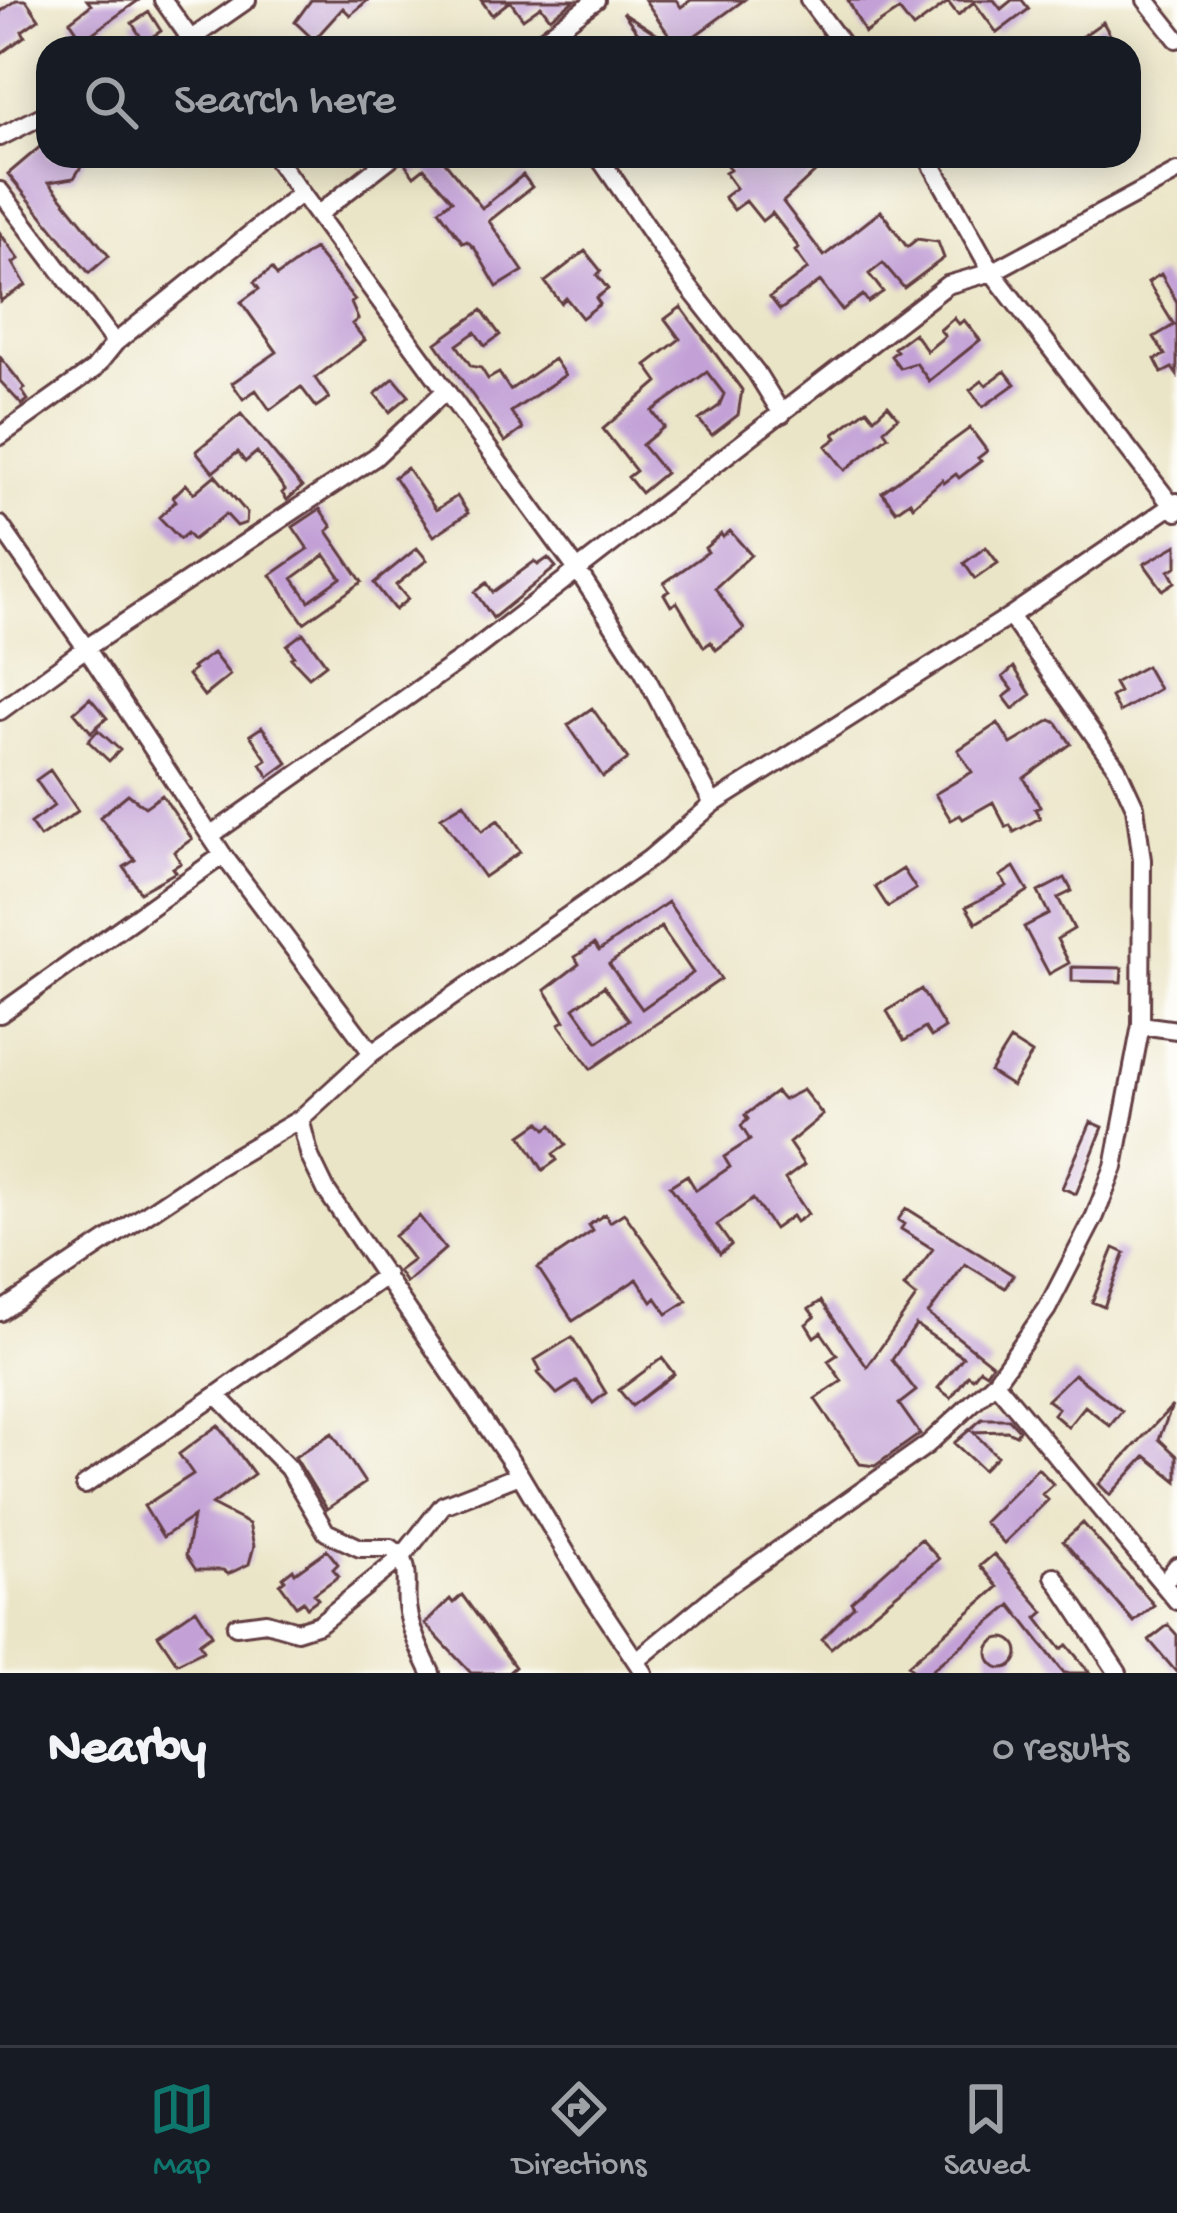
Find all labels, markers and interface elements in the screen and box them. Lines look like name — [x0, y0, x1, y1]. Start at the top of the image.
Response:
search box — [36, 36, 1141, 168]
icon: search — [78, 69, 144, 135]
text: Search here — [174, 76, 396, 129]
text: Nearby — [48, 1721, 206, 1781]
text: 0 results — [992, 1728, 1129, 1774]
tab: Map — [149, 2076, 215, 2186]
tab: Directions — [512, 2076, 646, 2186]
tab: Saved — [944, 2076, 1028, 2186]

